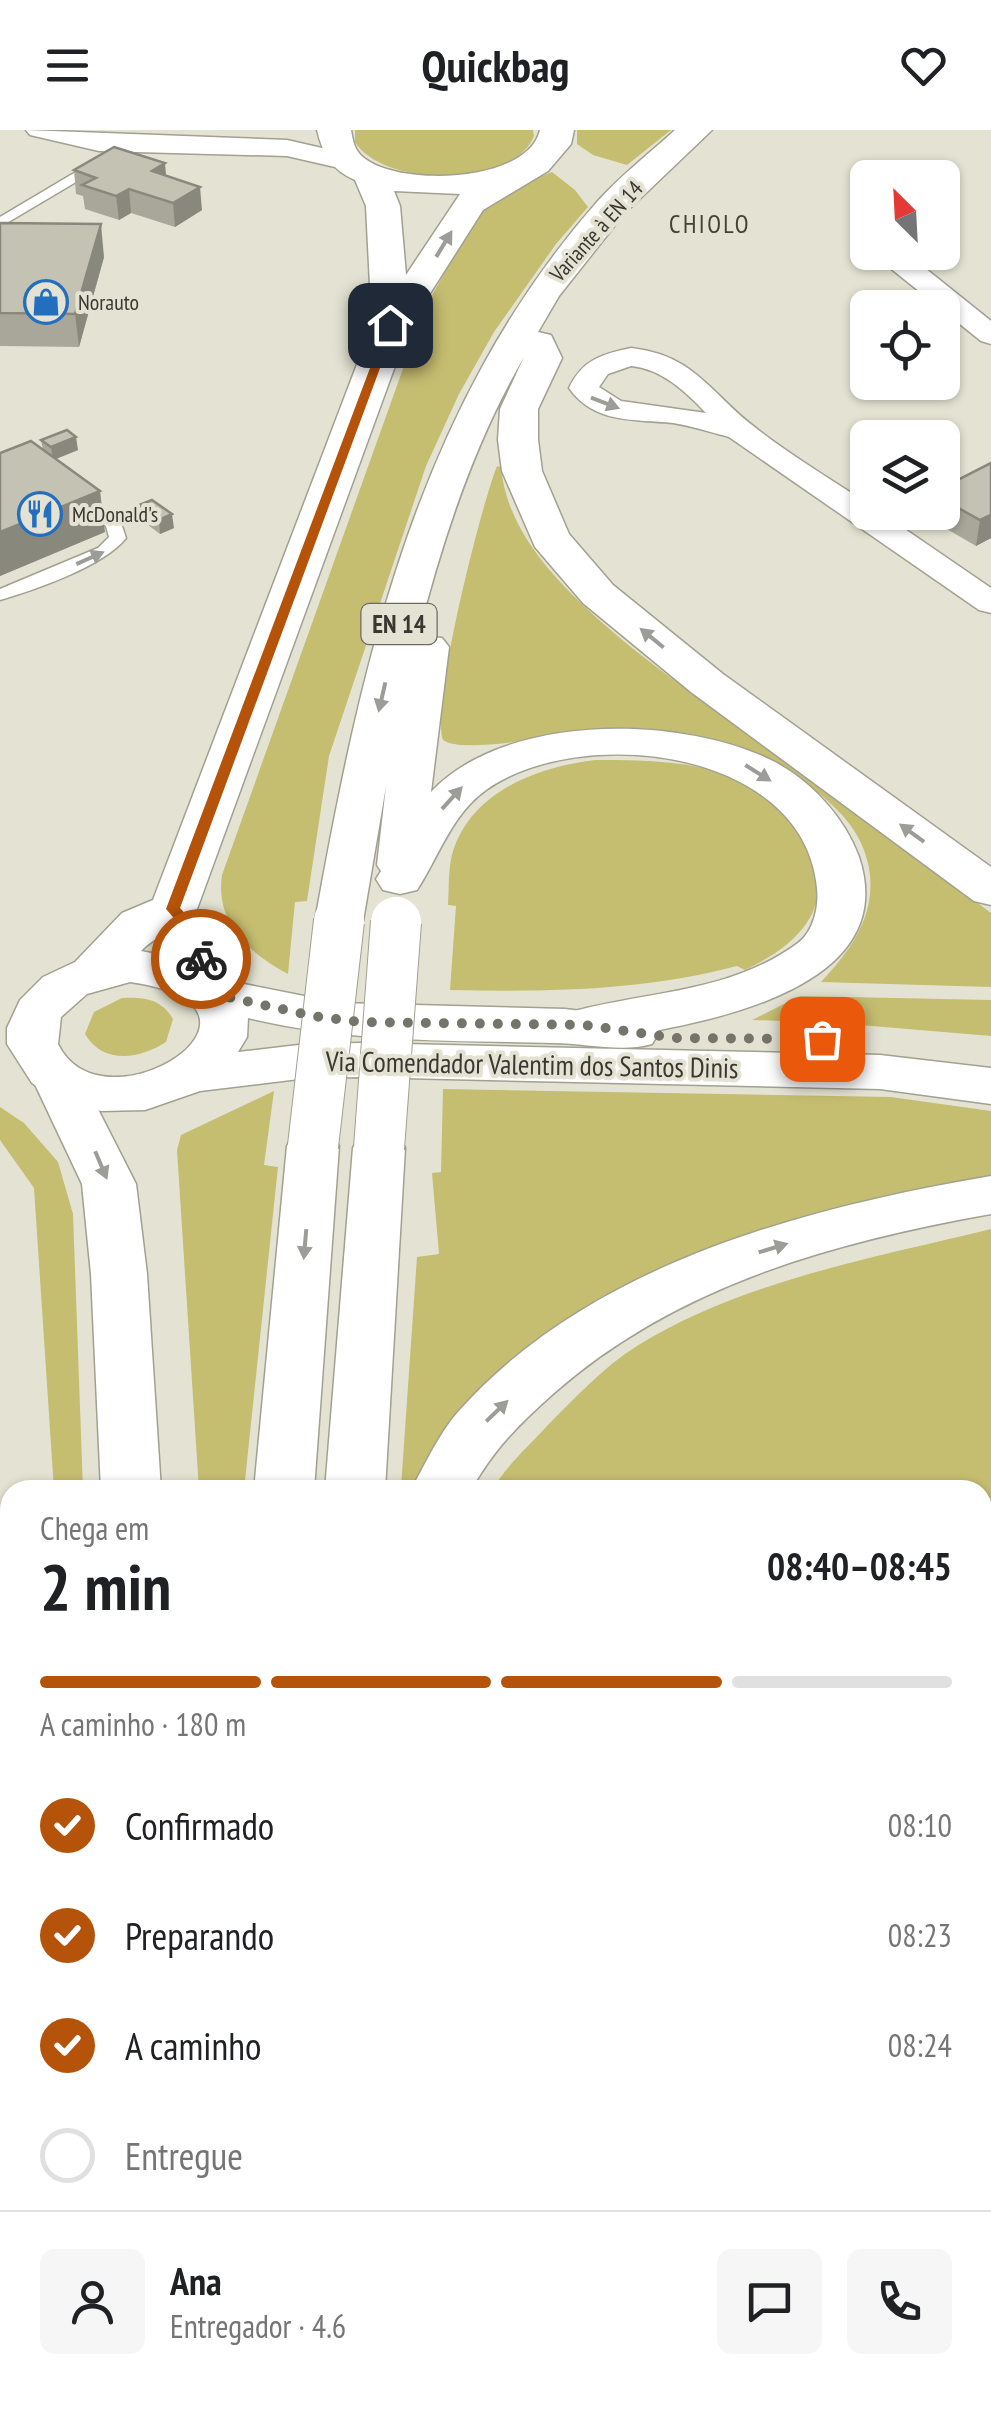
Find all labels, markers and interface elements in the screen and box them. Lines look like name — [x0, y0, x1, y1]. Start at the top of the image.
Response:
text: Quickbag — [422, 36, 569, 94]
icon: menu — [40, 38, 95, 93]
icon: heart — [896, 38, 951, 93]
north arrow — [850, 160, 960, 270]
map controls — [850, 160, 960, 530]
street label: Variante à EN 14 — [543, 175, 649, 288]
district label: CHIOLO — [669, 208, 751, 240]
one-way arrow — [435, 230, 452, 258]
shop icon: Norauto — [23, 279, 69, 325]
pin — [348, 283, 433, 368]
place label: Norauto — [78, 288, 139, 316]
button: locate — [850, 290, 960, 400]
icon: home — [363, 298, 418, 353]
one-way arrow — [590, 396, 620, 411]
button: layers — [850, 420, 960, 530]
restaurant icon: McDonald's — [17, 491, 63, 537]
place label: McDonald's — [72, 500, 158, 528]
one-way arrow — [75, 550, 105, 566]
road number: EN 14 — [362, 604, 436, 644]
one-way arrow — [640, 628, 665, 649]
one-way arrow — [374, 682, 389, 713]
one-way arrow — [744, 764, 772, 782]
one-way arrow — [441, 786, 463, 811]
one-way arrow — [899, 824, 925, 843]
courier — [151, 909, 251, 1009]
icon: bike — [174, 932, 229, 987]
pin — [780, 997, 865, 1082]
icon: bag — [795, 1012, 850, 1067]
street label: Via Comendador Valentim dos Santos Dinis — [324, 1042, 739, 1086]
one-way arrow — [93, 1150, 109, 1180]
one-way arrow — [297, 1228, 313, 1260]
one-way arrow — [759, 1239, 789, 1254]
one-way arrow — [485, 1400, 509, 1423]
text: Chega em — [40, 1507, 149, 1549]
text: 08:40–08:45 — [767, 1541, 952, 1590]
text: 2 min — [40, 1544, 171, 1628]
text: A caminho · 180 m — [40, 1703, 246, 1745]
icon: check — [40, 1798, 95, 1853]
text: Confirmado — [125, 1801, 274, 1850]
text: 08:10 — [888, 1804, 952, 1846]
icon: check — [40, 1908, 95, 1963]
text: Preparando — [125, 1911, 274, 1960]
text: 08:23 — [888, 1914, 952, 1956]
icon: check — [40, 2018, 95, 2073]
text: A caminho — [125, 2021, 261, 2070]
text: 08:24 — [888, 2024, 952, 2066]
text: Entregue — [125, 2131, 243, 2180]
button: person — [40, 2249, 145, 2354]
button: chat — [717, 2249, 822, 2354]
button: phone — [847, 2249, 952, 2354]
text: Ana — [170, 2256, 222, 2305]
text: Entregador · 4.6 — [170, 2305, 346, 2347]

